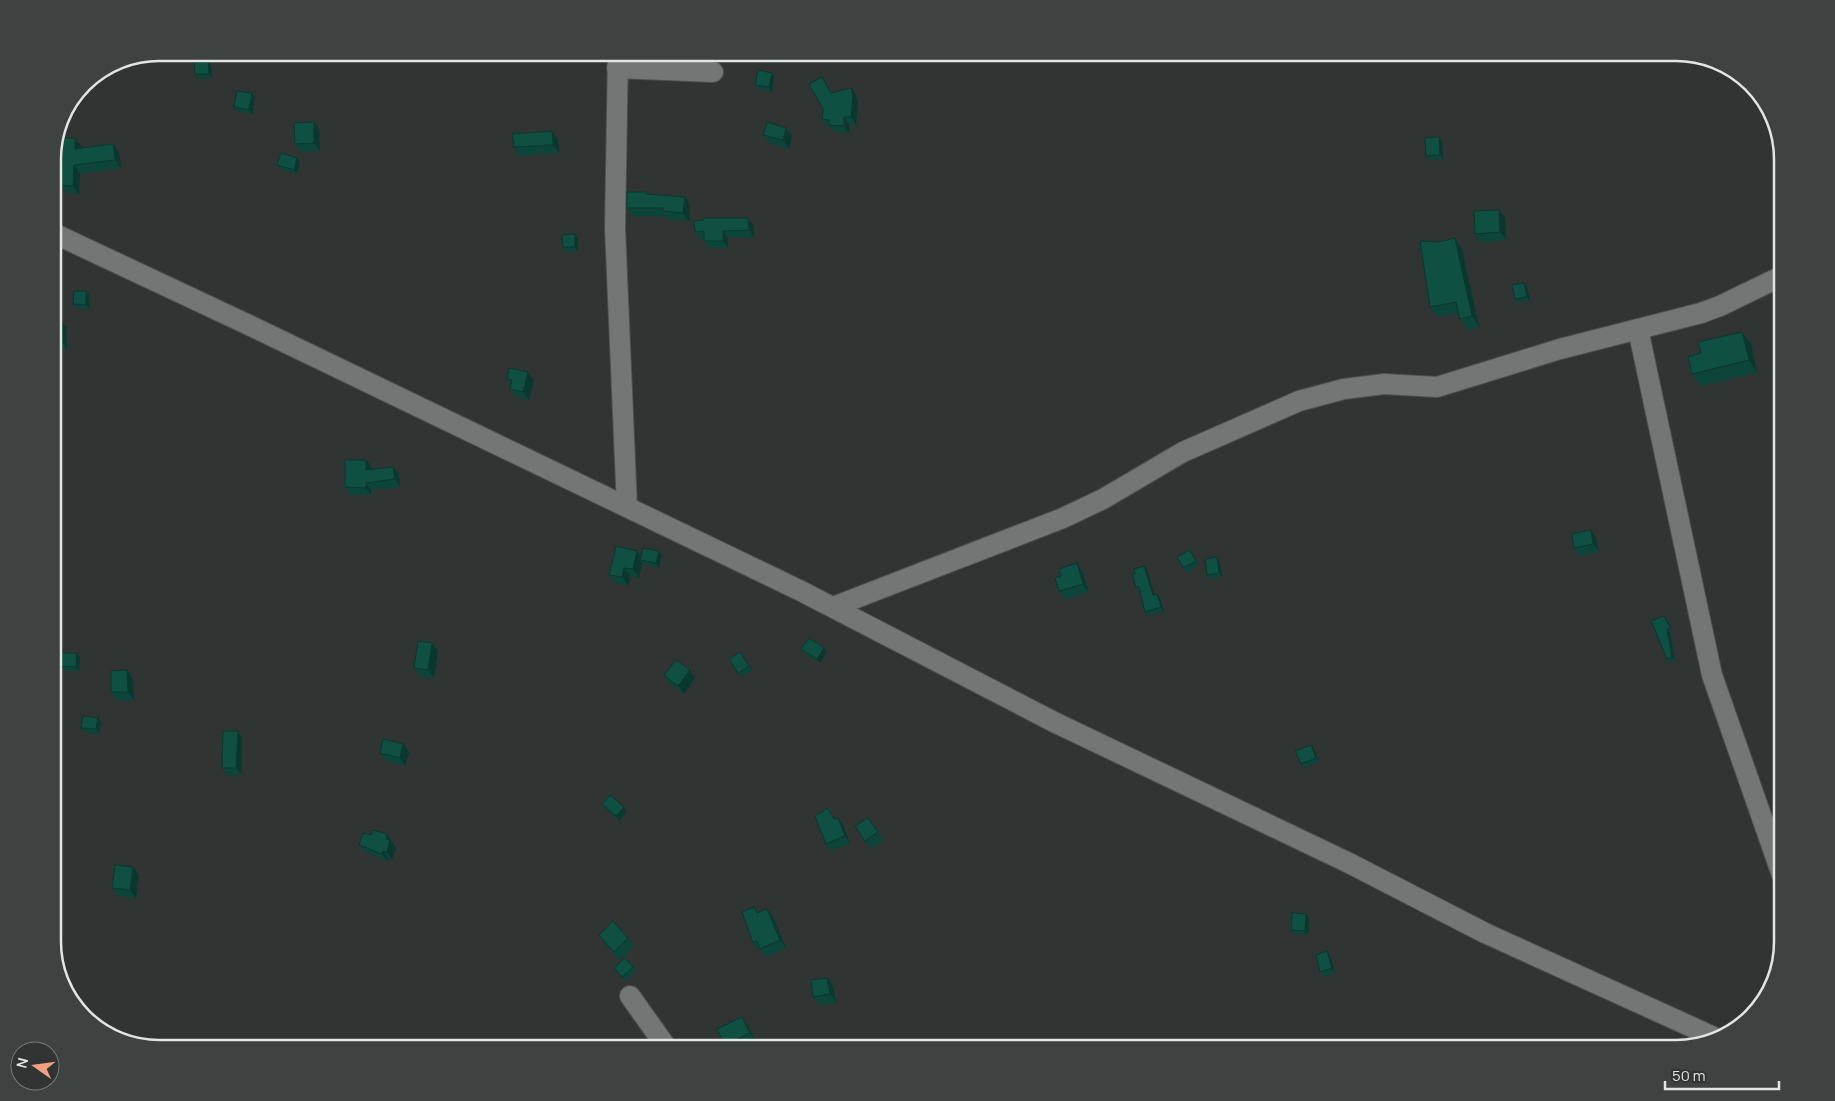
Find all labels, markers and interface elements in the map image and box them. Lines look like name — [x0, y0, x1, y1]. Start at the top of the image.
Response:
north arrow — [10, 1041, 60, 1091]
text: N — [11, 1056, 32, 1070]
scale bar — [1665, 1058, 1779, 1090]
text: 50 m — [1672, 1065, 1706, 1086]

